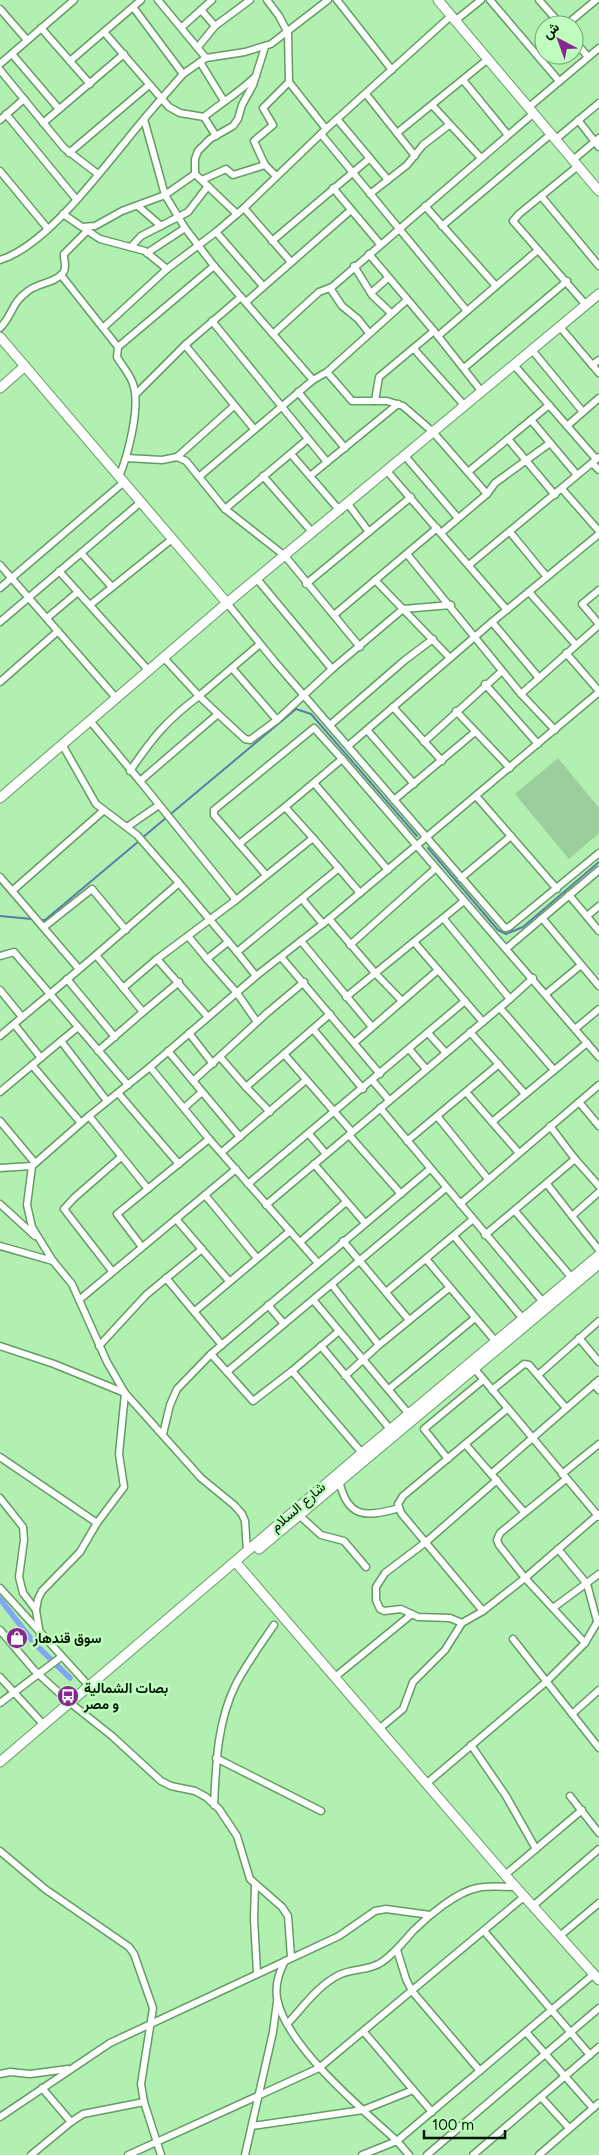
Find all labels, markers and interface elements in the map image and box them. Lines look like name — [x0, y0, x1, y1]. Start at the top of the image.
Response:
north arrow — [534, 15, 584, 65]
text: ش — [539, 19, 563, 43]
street label: شارع السلام — [267, 1478, 330, 1537]
shop icon: سوق قندهار — [5, 1626, 29, 1650]
place label: سوق قندهار — [32, 1630, 101, 1647]
place label: بصات الشمالية و مصر — [83, 1680, 168, 1713]
bus stop icon: بصات الشمالية و مصر — [56, 1684, 80, 1708]
scale bar — [424, 2108, 505, 2140]
text: 100 m — [432, 2116, 474, 2134]

